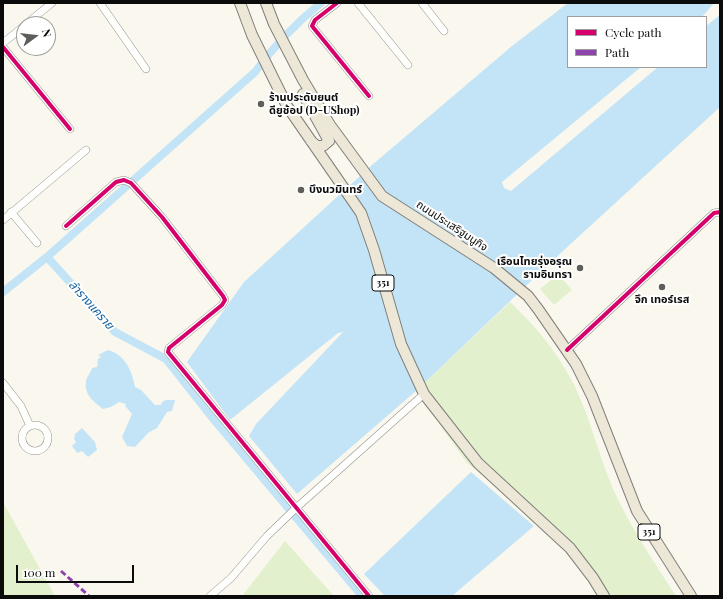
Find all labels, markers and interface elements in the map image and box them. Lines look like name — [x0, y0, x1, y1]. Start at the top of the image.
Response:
north arrow — [16, 16, 56, 56]
legend — [567, 16, 707, 68]
text: Cycle path — [605, 24, 662, 40]
text: N — [39, 27, 55, 39]
text: Path — [605, 44, 629, 60]
place label: ร้านประดับยนต์ ดียูช้อป (D-UShop) — [269, 91, 360, 117]
marker: ร้านประดับยนต์ ดียูช้อป (D-UShop) — [256, 99, 266, 109]
place label: บึงนวมินทร์ — [309, 183, 362, 197]
marker: บึงนวมินทร์ — [296, 185, 306, 195]
street label: ถนนประเสริฐมนูกิจ — [414, 198, 490, 254]
place label: เรือนไทยรุ่งอรุณ รามอินทรา — [497, 255, 572, 281]
marker: เรือนไทยรุ่งอรุณ รามอินทรา — [575, 263, 585, 273]
road number: 351 — [372, 275, 394, 291]
water label: ลำรางแคราย — [65, 278, 117, 332]
marker: จึก เทอร์เรส — [657, 282, 667, 292]
place label: จึก เทอร์เรส — [635, 293, 689, 307]
road number: 351 — [638, 524, 660, 540]
scale bar — [18, 557, 136, 583]
text: 100 m — [23, 564, 55, 580]

